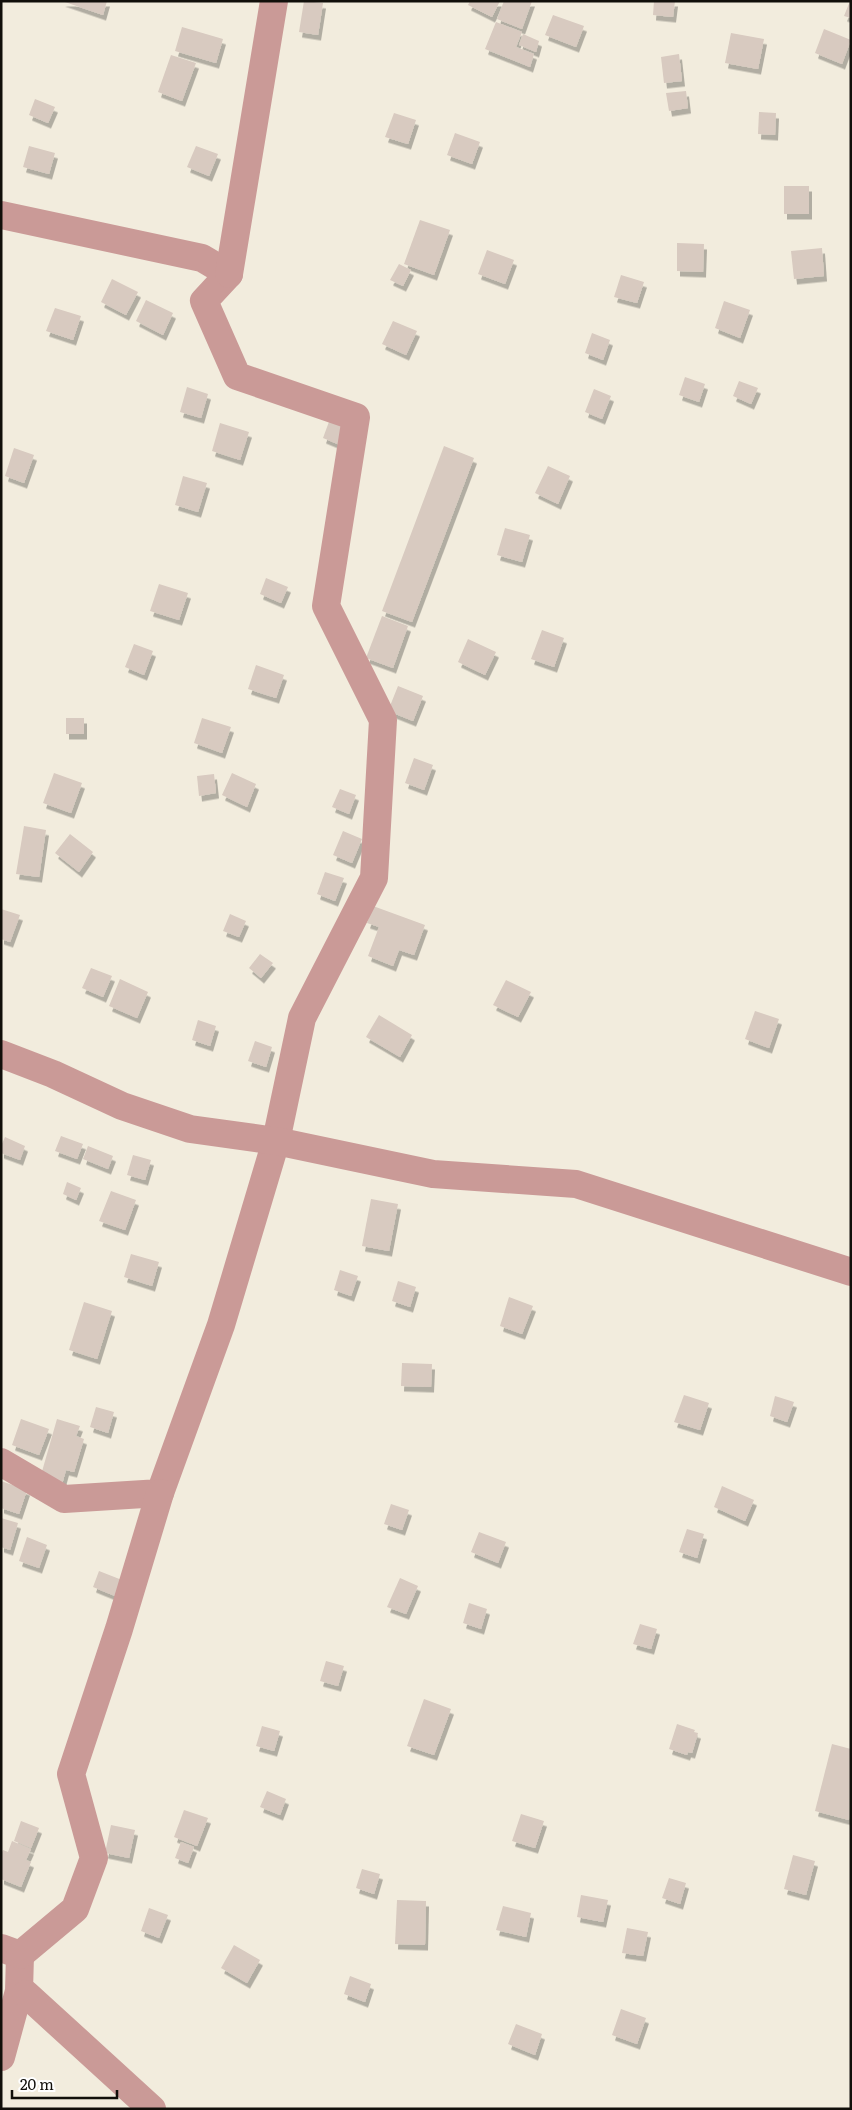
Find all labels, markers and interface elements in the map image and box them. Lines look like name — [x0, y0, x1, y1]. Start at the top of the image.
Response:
scale bar — [12, 2068, 118, 2100]
text: 20 m — [20, 2072, 54, 2095]

